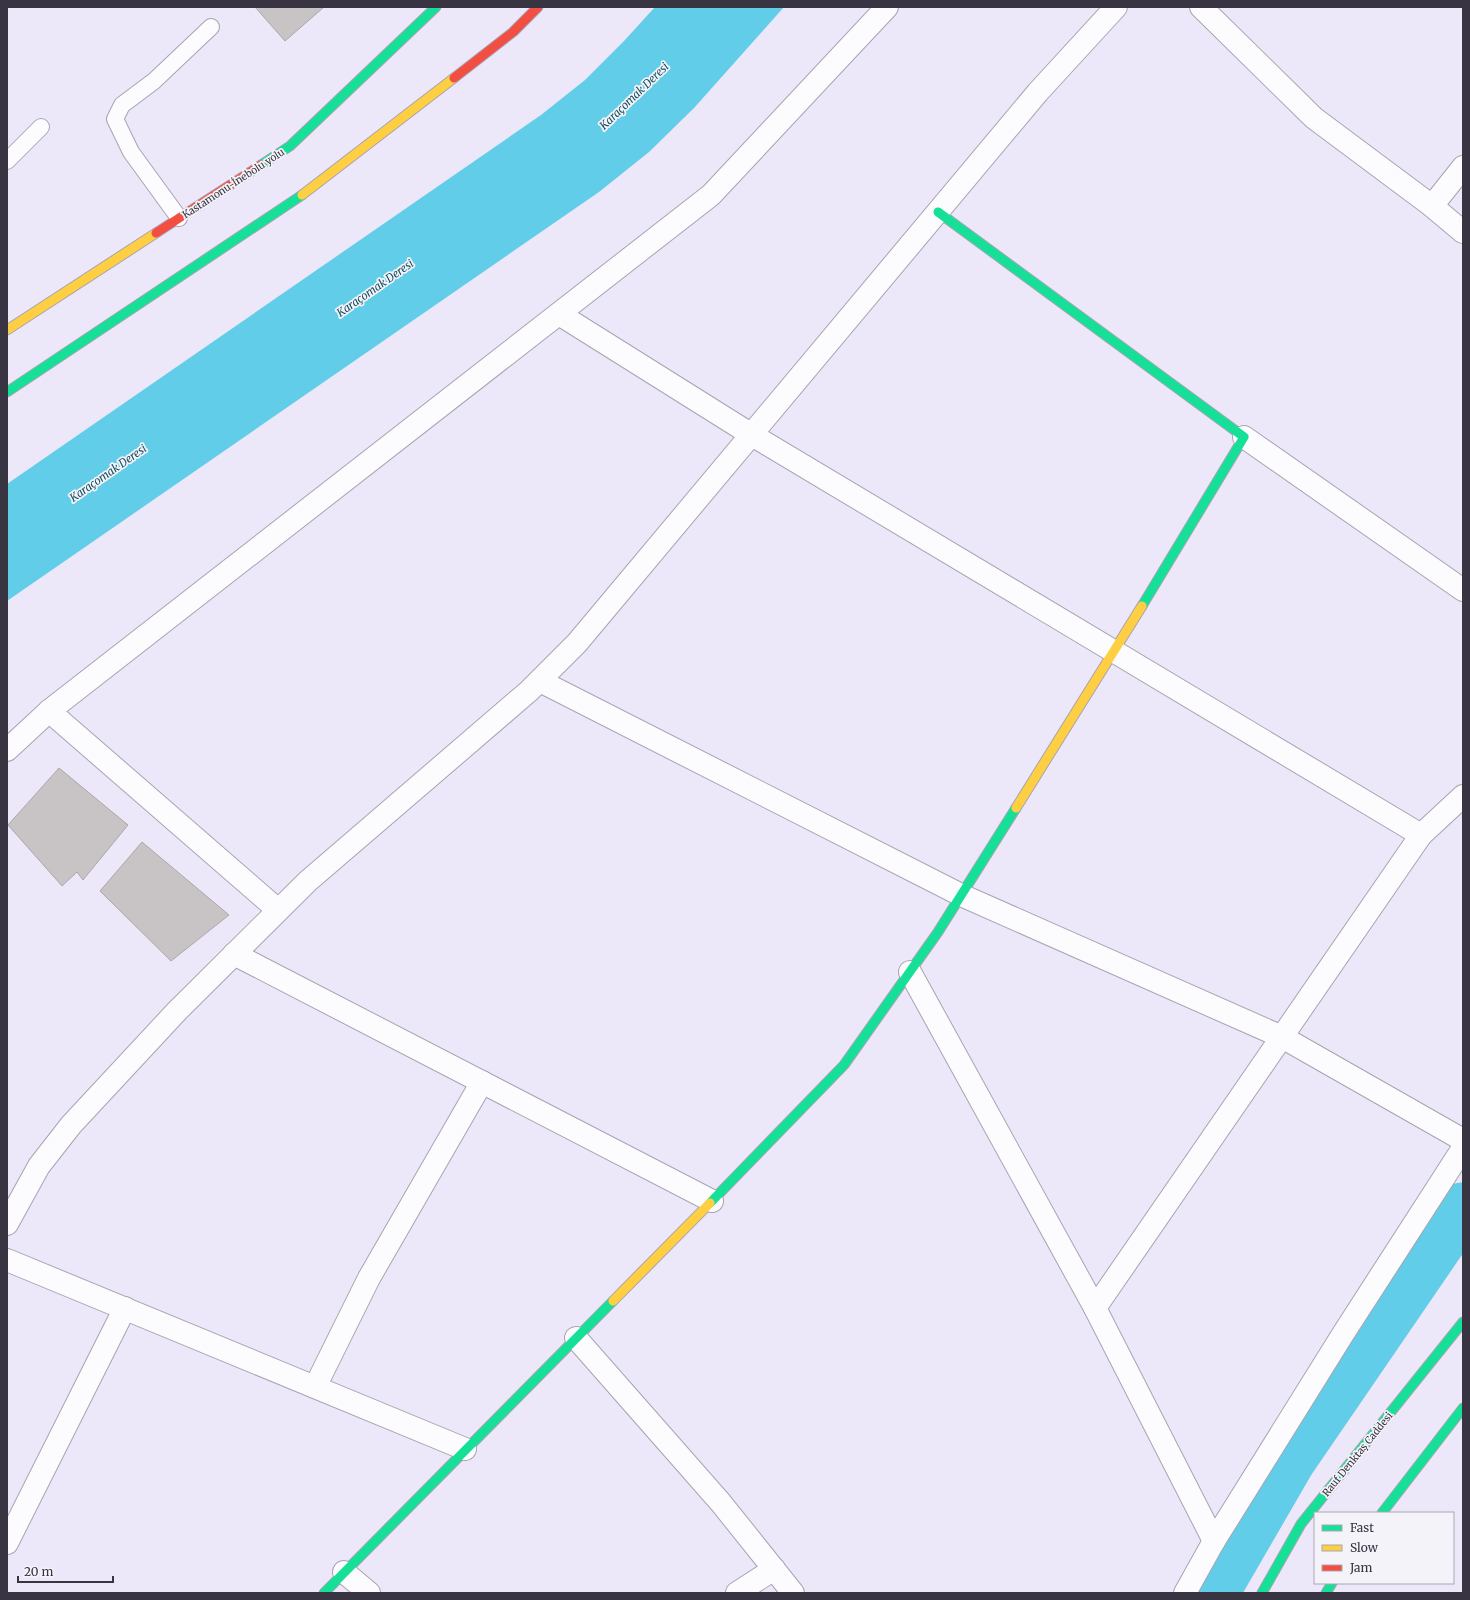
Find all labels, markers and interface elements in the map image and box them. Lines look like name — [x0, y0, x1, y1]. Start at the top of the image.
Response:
water label: Karaçomak Deresi — [596, 60, 671, 133]
street label: Kastamonu-İnebolu yolu — [179, 145, 287, 221]
water label: Karaçomak Deresi — [333, 256, 416, 320]
water label: Karaçomak Deresi — [66, 441, 149, 505]
street label: Rauf Denktaş Caddesi — [1319, 1410, 1395, 1499]
legend — [1314, 1512, 1454, 1584]
text: Fast — [1350, 1520, 1374, 1535]
text: Slow — [1350, 1540, 1379, 1555]
scale bar — [18, 1558, 113, 1584]
text: Jam — [1349, 1560, 1373, 1575]
text: 20 m — [24, 1564, 53, 1579]

